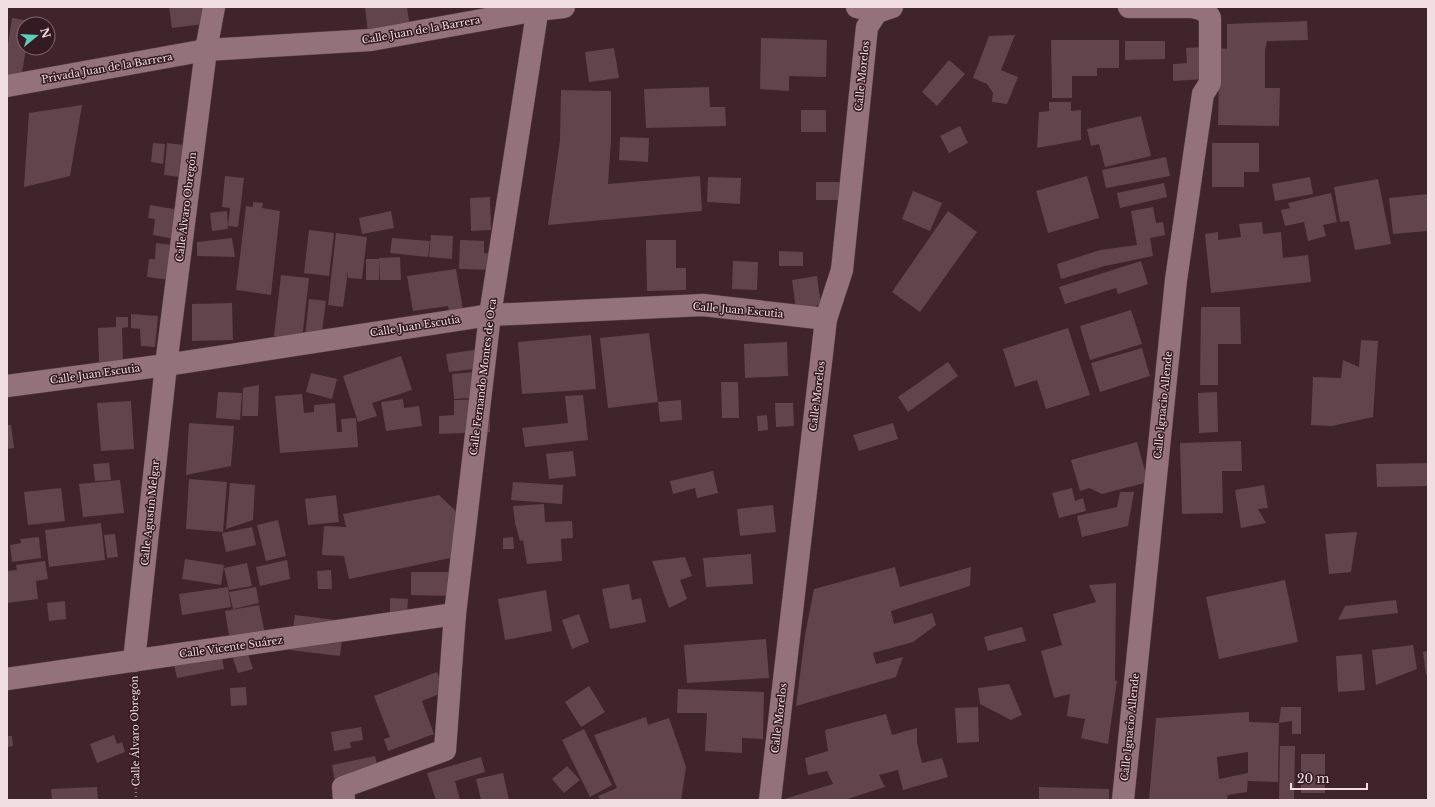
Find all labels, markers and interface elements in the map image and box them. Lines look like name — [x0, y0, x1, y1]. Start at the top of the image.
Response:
street label: Calle Juan de la Barrera — [361, 13, 482, 47]
north arrow — [16, 16, 56, 56]
text: N — [37, 26, 54, 41]
street label: Calle Morelos — [852, 40, 872, 112]
street label: Privada Juan de la Barrera — [40, 50, 174, 86]
street label: Calle Álvaro Obregón — [172, 151, 199, 263]
street label: Calle Fernando Montes de Oca — [467, 298, 499, 456]
street label: Calle Juan Escutia — [692, 300, 784, 320]
street label: Calle Juan Escutia — [369, 312, 461, 340]
street label: Calle Ignacio Allende — [1151, 350, 1175, 459]
street label: Calle Morelos — [806, 360, 828, 432]
street label: Calle Juan Escutia — [49, 361, 141, 387]
street label: Calle Agustín Melgar — [138, 459, 162, 566]
street label: Calle Vicente Suárez — [178, 633, 284, 661]
street label: Calle Ignacio Allende — [1118, 672, 1142, 781]
street label: Calle Álvaro Obregón — [127, 676, 142, 786]
street label: Calle Morelos — [768, 682, 790, 754]
scale bar — [1291, 765, 1367, 791]
text: 20 m — [1297, 771, 1329, 786]

